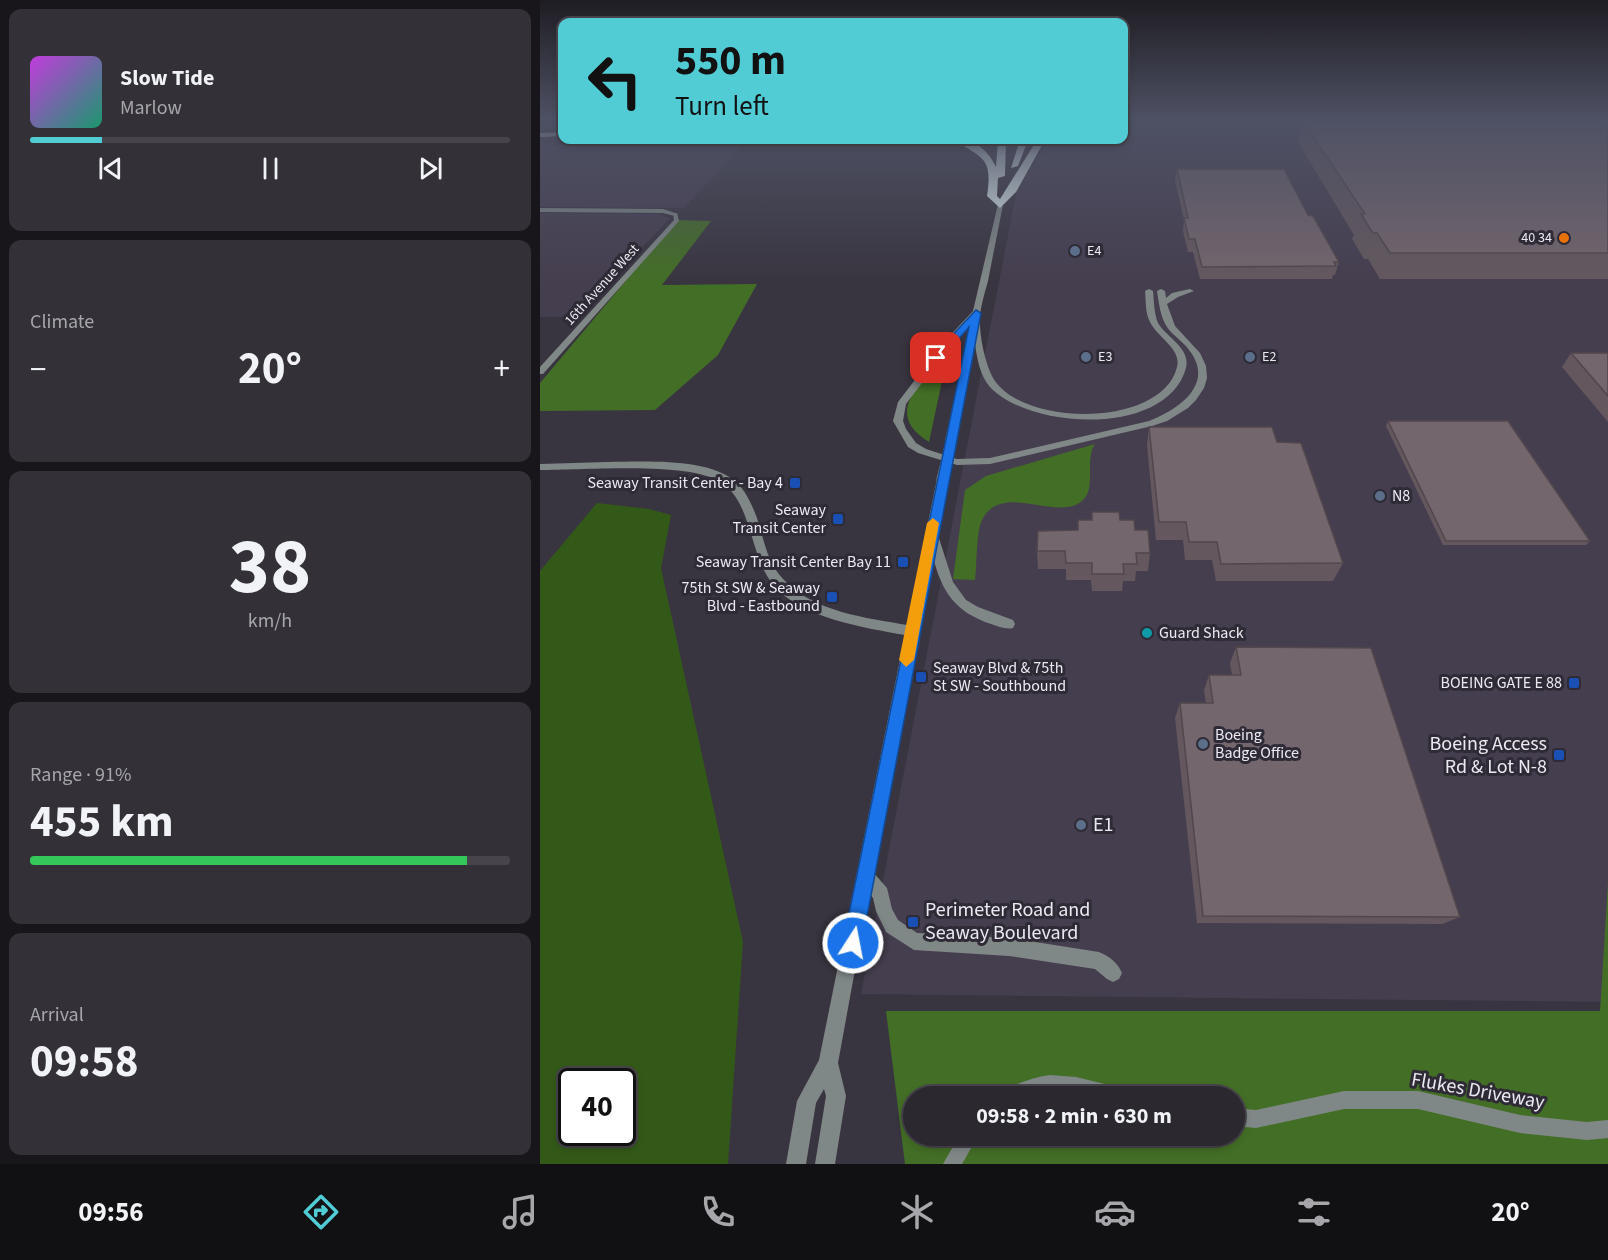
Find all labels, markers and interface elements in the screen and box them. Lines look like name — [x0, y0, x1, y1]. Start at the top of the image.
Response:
text: 550 m — [675, 31, 786, 91]
icon: left — [576, 42, 654, 120]
text: Slow Tide — [120, 62, 214, 94]
text: Turn left — [675, 87, 769, 126]
text: Marlow — [120, 94, 182, 122]
icon: previous — [94, 152, 127, 185]
icon: pause — [254, 152, 287, 185]
icon: next — [414, 152, 447, 185]
place label: 40 34 — [1521, 228, 1552, 248]
marker: 40 34 — [1557, 231, 1571, 245]
street label: 16th Avenue West — [560, 240, 644, 330]
place label: E4 — [1087, 241, 1101, 261]
marker: E4 — [1068, 244, 1082, 258]
text: Climate — [30, 308, 94, 336]
pin — [910, 332, 961, 383]
text: 20° — [238, 337, 302, 401]
icon: arrive — [919, 341, 952, 374]
text: − — [30, 346, 46, 393]
text: + — [494, 346, 510, 393]
place label: E3 — [1098, 347, 1112, 367]
place label: E2 — [1262, 347, 1276, 367]
marker: E3 — [1079, 350, 1093, 364]
marker: E2 — [1243, 350, 1257, 364]
place label: Seaway Transit Center - Bay 4 — [588, 472, 783, 494]
marker: Seaway Transit Center - Bay 4 — [788, 476, 802, 490]
place label: N8 — [1392, 485, 1410, 507]
marker: N8 — [1373, 489, 1387, 503]
place label: Seaway Transit Center — [732, 499, 827, 539]
text: 38 — [229, 512, 311, 623]
marker: Seaway Transit Center — [831, 512, 845, 526]
place label: Seaway Transit Center Bay 11 — [696, 551, 891, 573]
marker: Seaway Transit Center Bay 11 — [896, 555, 910, 569]
place label: 75th St SW & Seaway Blvd - Eastbound — [682, 577, 821, 617]
marker: 75th St SW & Seaway Blvd - Eastbound — [825, 590, 839, 604]
text: km/h — [248, 607, 292, 635]
place label: Guard Shack — [1159, 622, 1244, 644]
marker: Guard Shack — [1140, 626, 1154, 640]
place label: Seaway Blvd & 75th St SW - Southbound — [933, 657, 1066, 697]
marker: Seaway Blvd & 75th St SW - Southbound — [914, 670, 928, 684]
place label: BOEING GATE E 88 — [1441, 672, 1562, 694]
marker: BOEING GATE E 88 — [1567, 676, 1581, 690]
place label: Boeing Badge Office — [1215, 724, 1299, 764]
place label: Boeing Access Rd & Lot N-8 — [1430, 730, 1547, 781]
marker: Boeing Badge Office — [1196, 737, 1210, 751]
marker: Boeing Access Rd & Lot N-8 — [1552, 748, 1566, 762]
text: Range · 91% — [30, 761, 131, 789]
text: 455 km — [30, 790, 174, 854]
place label: E1 — [1093, 811, 1113, 839]
marker: E1 — [1074, 818, 1088, 832]
place label: Perimeter Road and Seaway Boulevard — [925, 896, 1090, 947]
position arrow — [821, 911, 885, 975]
marker: Perimeter Road and Seaway Boulevard — [906, 915, 920, 929]
text: Arrival — [30, 1001, 84, 1029]
text: 09:58 — [30, 1030, 139, 1094]
street label: Flukes Driveway — [1409, 1066, 1547, 1117]
speed limit sign: 40 — [558, 1068, 636, 1146]
text: 09:58 · 2 min · 630 m — [976, 1100, 1172, 1132]
icon: directions — [300, 1191, 342, 1233]
icon: music — [499, 1191, 541, 1233]
icon: phone — [697, 1191, 739, 1233]
icon: climate — [896, 1191, 938, 1233]
icon: car — [1094, 1191, 1136, 1233]
icon: filters — [1293, 1191, 1335, 1233]
text: 09:56 — [78, 1193, 143, 1232]
text: 20° — [1491, 1193, 1530, 1232]

